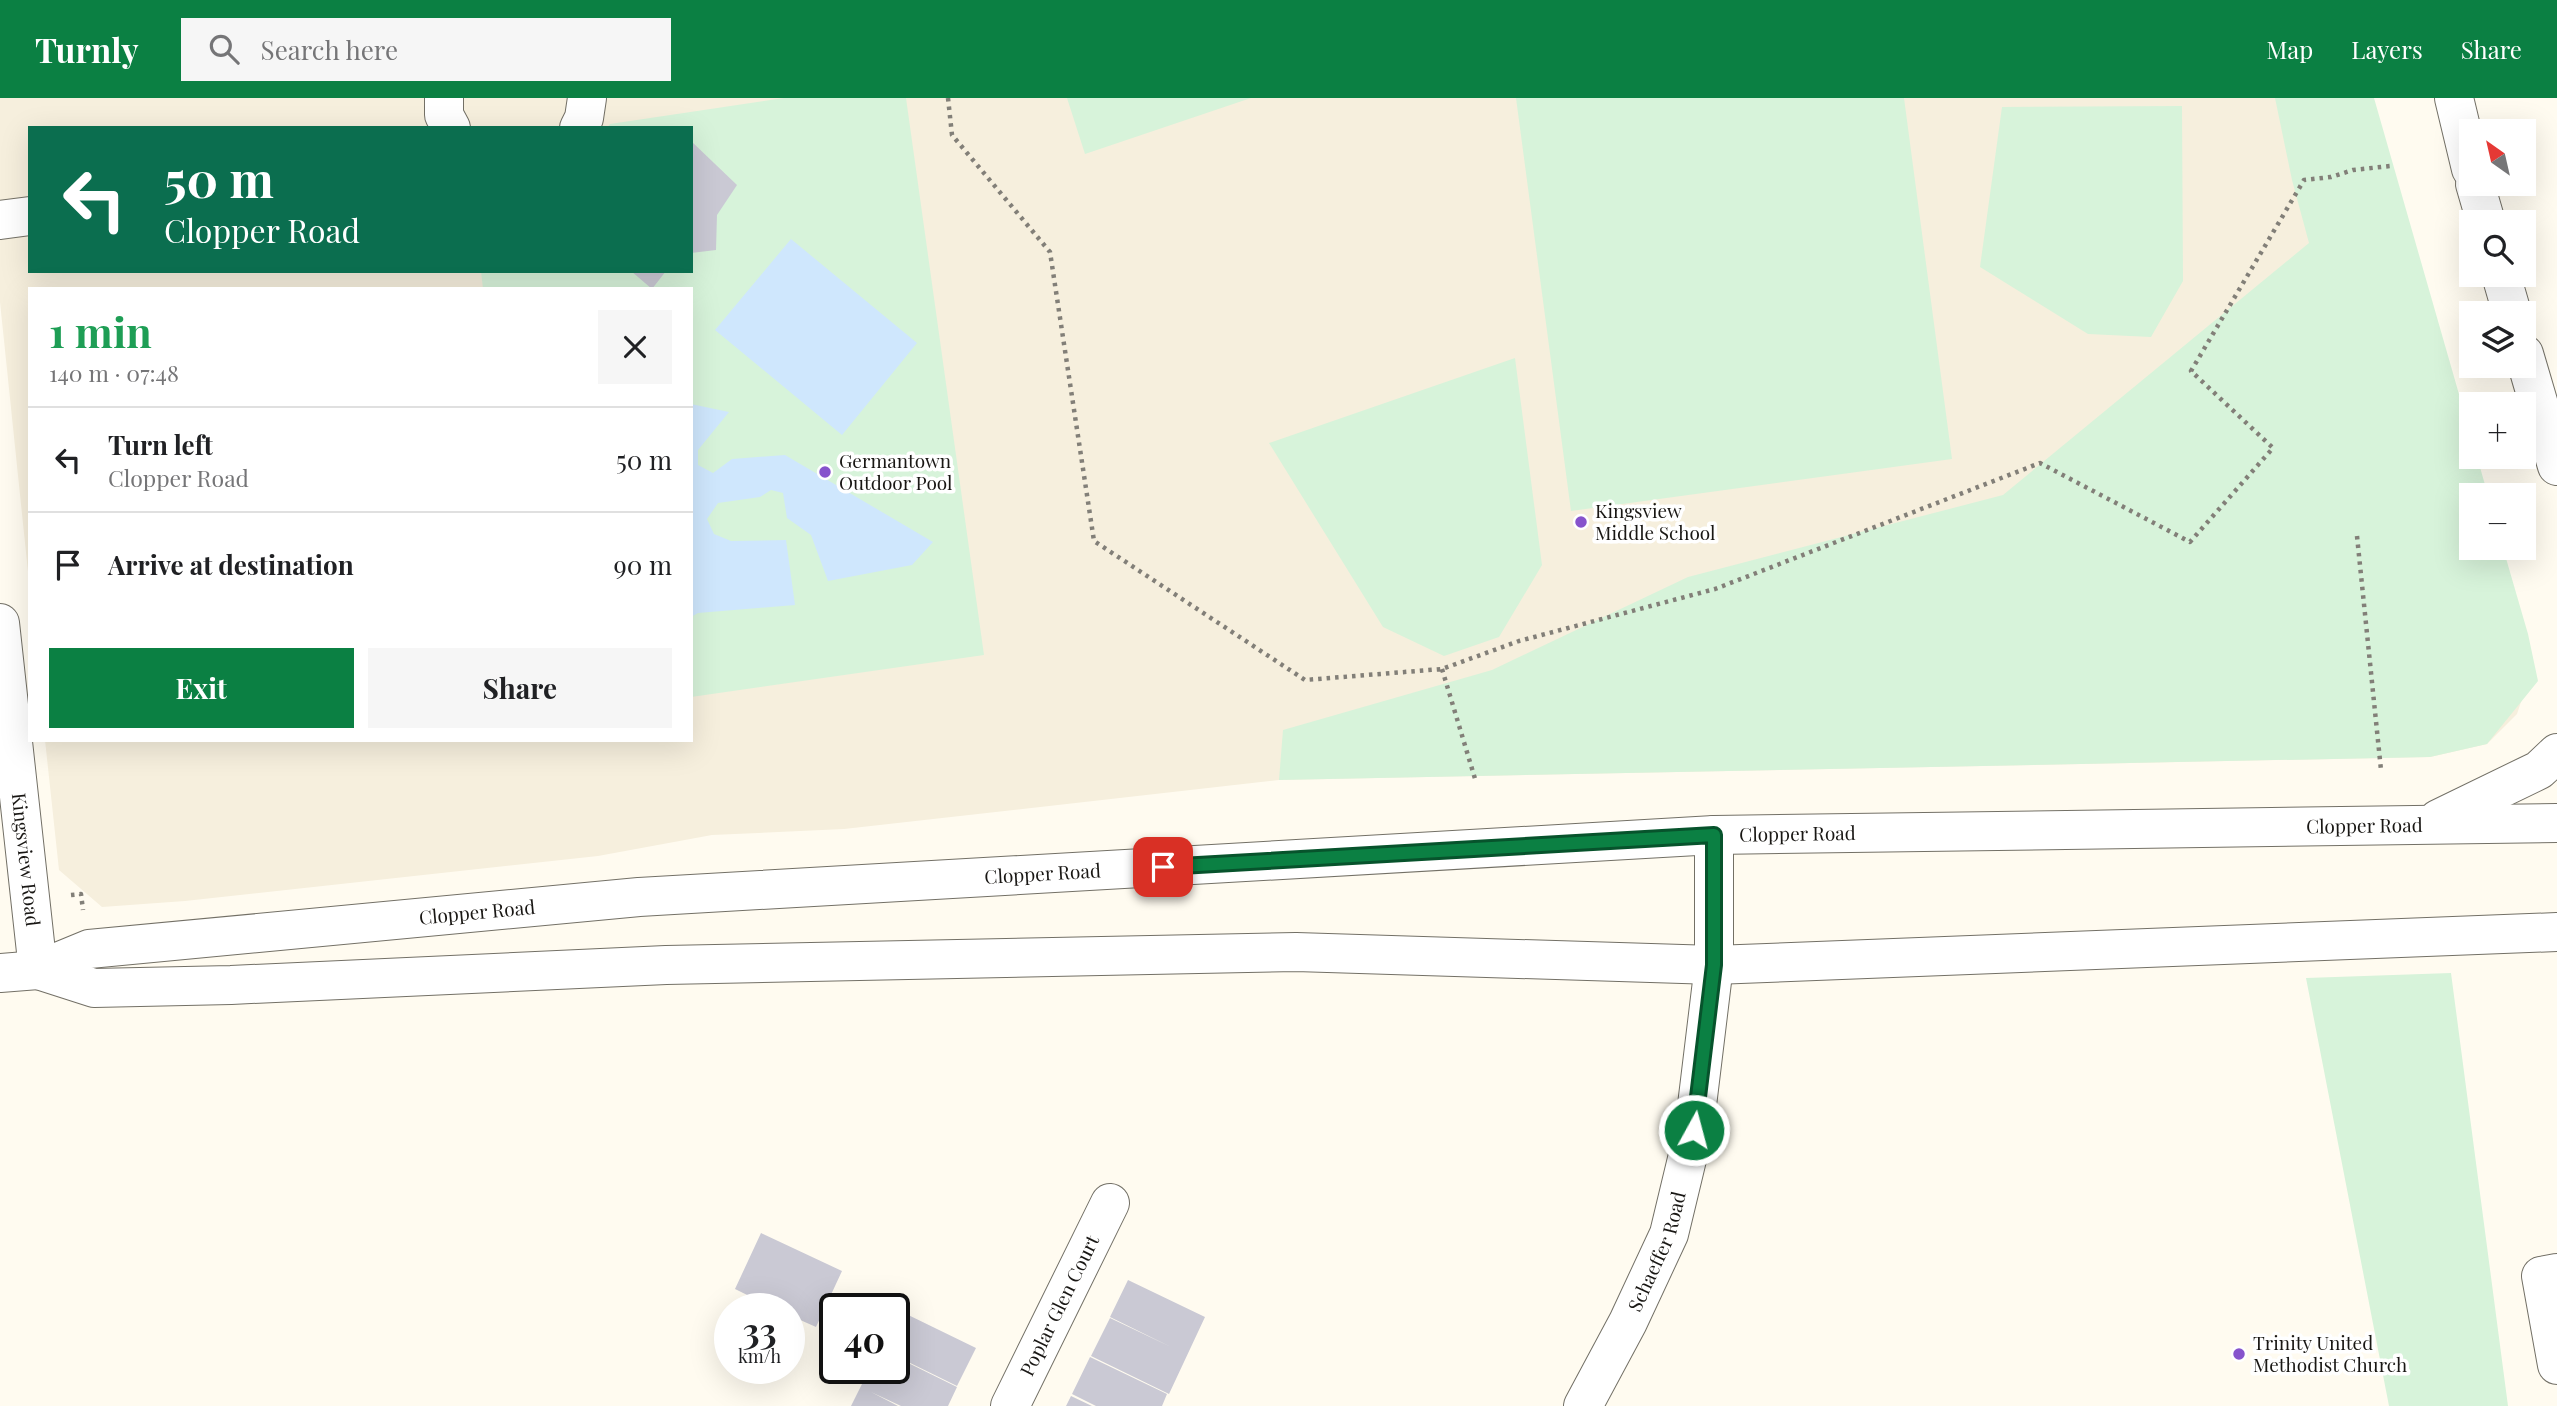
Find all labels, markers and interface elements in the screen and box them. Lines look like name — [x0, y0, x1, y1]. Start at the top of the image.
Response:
search box — [181, 18, 671, 81]
text: Turnly — [35, 27, 139, 71]
icon: search — [205, 30, 243, 68]
text: Search here — [261, 32, 398, 67]
text: Map — [2267, 33, 2313, 65]
text: Layers — [2351, 33, 2423, 65]
text: Share — [2461, 33, 2522, 65]
north arrow — [2459, 119, 2536, 196]
map controls — [2459, 119, 2536, 560]
text: 50 m — [164, 145, 274, 210]
icon: left — [49, 154, 140, 245]
text: Clopper Road — [164, 208, 360, 251]
button: search — [2459, 210, 2536, 287]
button: layers — [2459, 301, 2536, 378]
text: 1 min — [49, 303, 152, 359]
button: close — [598, 310, 672, 384]
text: 140 m · 07:48 — [49, 357, 179, 388]
button: + — [2459, 392, 2536, 469]
text: Turn left — [108, 427, 213, 462]
icon: left — [49, 441, 87, 479]
text: 50 m — [616, 442, 672, 477]
place label: Germantown Outdoor Pool — [839, 447, 953, 495]
text: Clopper Road — [108, 462, 249, 493]
marker: Germantown Outdoor Pool — [817, 464, 833, 480]
button: − — [2459, 483, 2536, 560]
place label: Kingsview Middle School — [1595, 497, 1716, 545]
marker: Kingsview Middle School — [1573, 514, 1589, 530]
icon: arrive — [49, 546, 87, 584]
text: Arrive at destination — [108, 547, 354, 582]
text: 90 m — [614, 547, 672, 582]
button: Exit — [49, 648, 354, 728]
button: Share — [368, 648, 672, 728]
street label: Kingsview Road — [7, 791, 47, 928]
street label: Clopper Road — [2306, 811, 2423, 839]
street label: Clopper Road — [1739, 819, 1856, 847]
pin — [1133, 837, 1193, 897]
icon: arrive — [1144, 848, 1182, 886]
street label: Clopper Road — [984, 856, 1101, 889]
street label: Clopper Road — [418, 893, 536, 930]
position arrow — [1657, 1093, 1731, 1167]
street label: Schaeffer Road — [1621, 1189, 1691, 1315]
street label: Poplar Glen Court — [1013, 1230, 1104, 1380]
speed limit sign: 40 — [819, 1293, 910, 1384]
text: 33 — [742, 1306, 777, 1353]
place label: Trinity United Methodist Church — [2253, 1329, 2407, 1377]
text: km/h — [738, 1344, 781, 1368]
marker: Trinity United Methodist Church — [2231, 1346, 2247, 1362]

